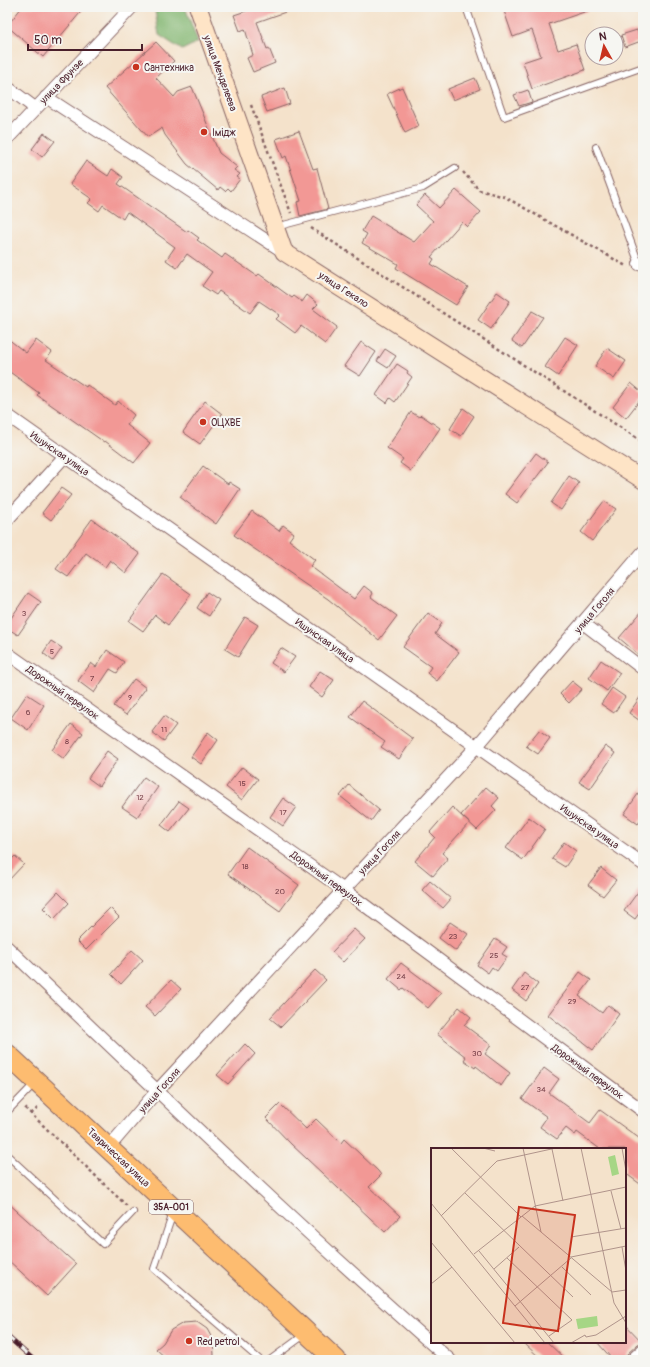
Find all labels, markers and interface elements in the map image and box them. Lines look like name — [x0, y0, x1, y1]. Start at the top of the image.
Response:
scale bar — [28, 26, 142, 52]
north arrow — [584, 26, 624, 66]
text: N — [598, 30, 608, 44]
text: 50 m — [34, 33, 62, 48]
street label: улица Менделеева — [200, 33, 239, 113]
street label: улица Фрунзе — [37, 57, 86, 107]
marker: Сантехника — [131, 62, 141, 72]
place label: Сантехника — [144, 62, 194, 74]
marker: Імідж — [199, 127, 209, 137]
place label: Імідж — [212, 127, 236, 139]
street label: улица Гекало — [315, 269, 371, 311]
marker: ОЦХВЕ — [198, 417, 208, 427]
place label: ОЦХВЕ — [211, 417, 241, 429]
street label: Ишунская улица — [28, 429, 91, 479]
street label: улица Гоголя — [572, 585, 618, 637]
house number: 3 — [22, 609, 27, 618]
street label: Ишунская улица — [293, 616, 356, 666]
house number: 5 — [50, 647, 54, 656]
street label: Дорожный переулок — [23, 663, 101, 722]
house number: 7 — [90, 674, 95, 683]
house number: 9 — [128, 693, 132, 702]
house number: 6 — [26, 708, 31, 717]
house number: 11 — [161, 725, 167, 734]
house number: 8 — [65, 737, 69, 746]
house number: 15 — [238, 779, 246, 788]
house number: 12 — [136, 793, 144, 802]
street label: Ишунская улица — [558, 802, 621, 852]
house number: 17 — [279, 808, 287, 817]
street label: улица Гоголя — [356, 828, 403, 878]
street label: Дорожный переулок — [287, 848, 365, 909]
house number: 18 — [241, 862, 249, 871]
house number: 20 — [275, 887, 286, 896]
house number: 23 — [449, 932, 458, 941]
house number: 25 — [490, 951, 498, 960]
house number: 24 — [396, 972, 406, 981]
house number: 27 — [521, 983, 530, 992]
house number: 29 — [568, 997, 576, 1006]
street label: Дорожный переулок — [548, 1041, 626, 1102]
house number: 30 — [472, 1049, 482, 1058]
street label: улица Гоголя — [136, 1066, 183, 1116]
house number: 34 — [536, 1085, 546, 1094]
street label: Таврическая улица — [85, 1126, 152, 1190]
inset map — [431, 1148, 626, 1343]
road number: 35А-001 — [149, 1200, 193, 1214]
marker: Red petrol — [184, 1336, 194, 1346]
place label: Red petrol — [197, 1336, 240, 1348]

